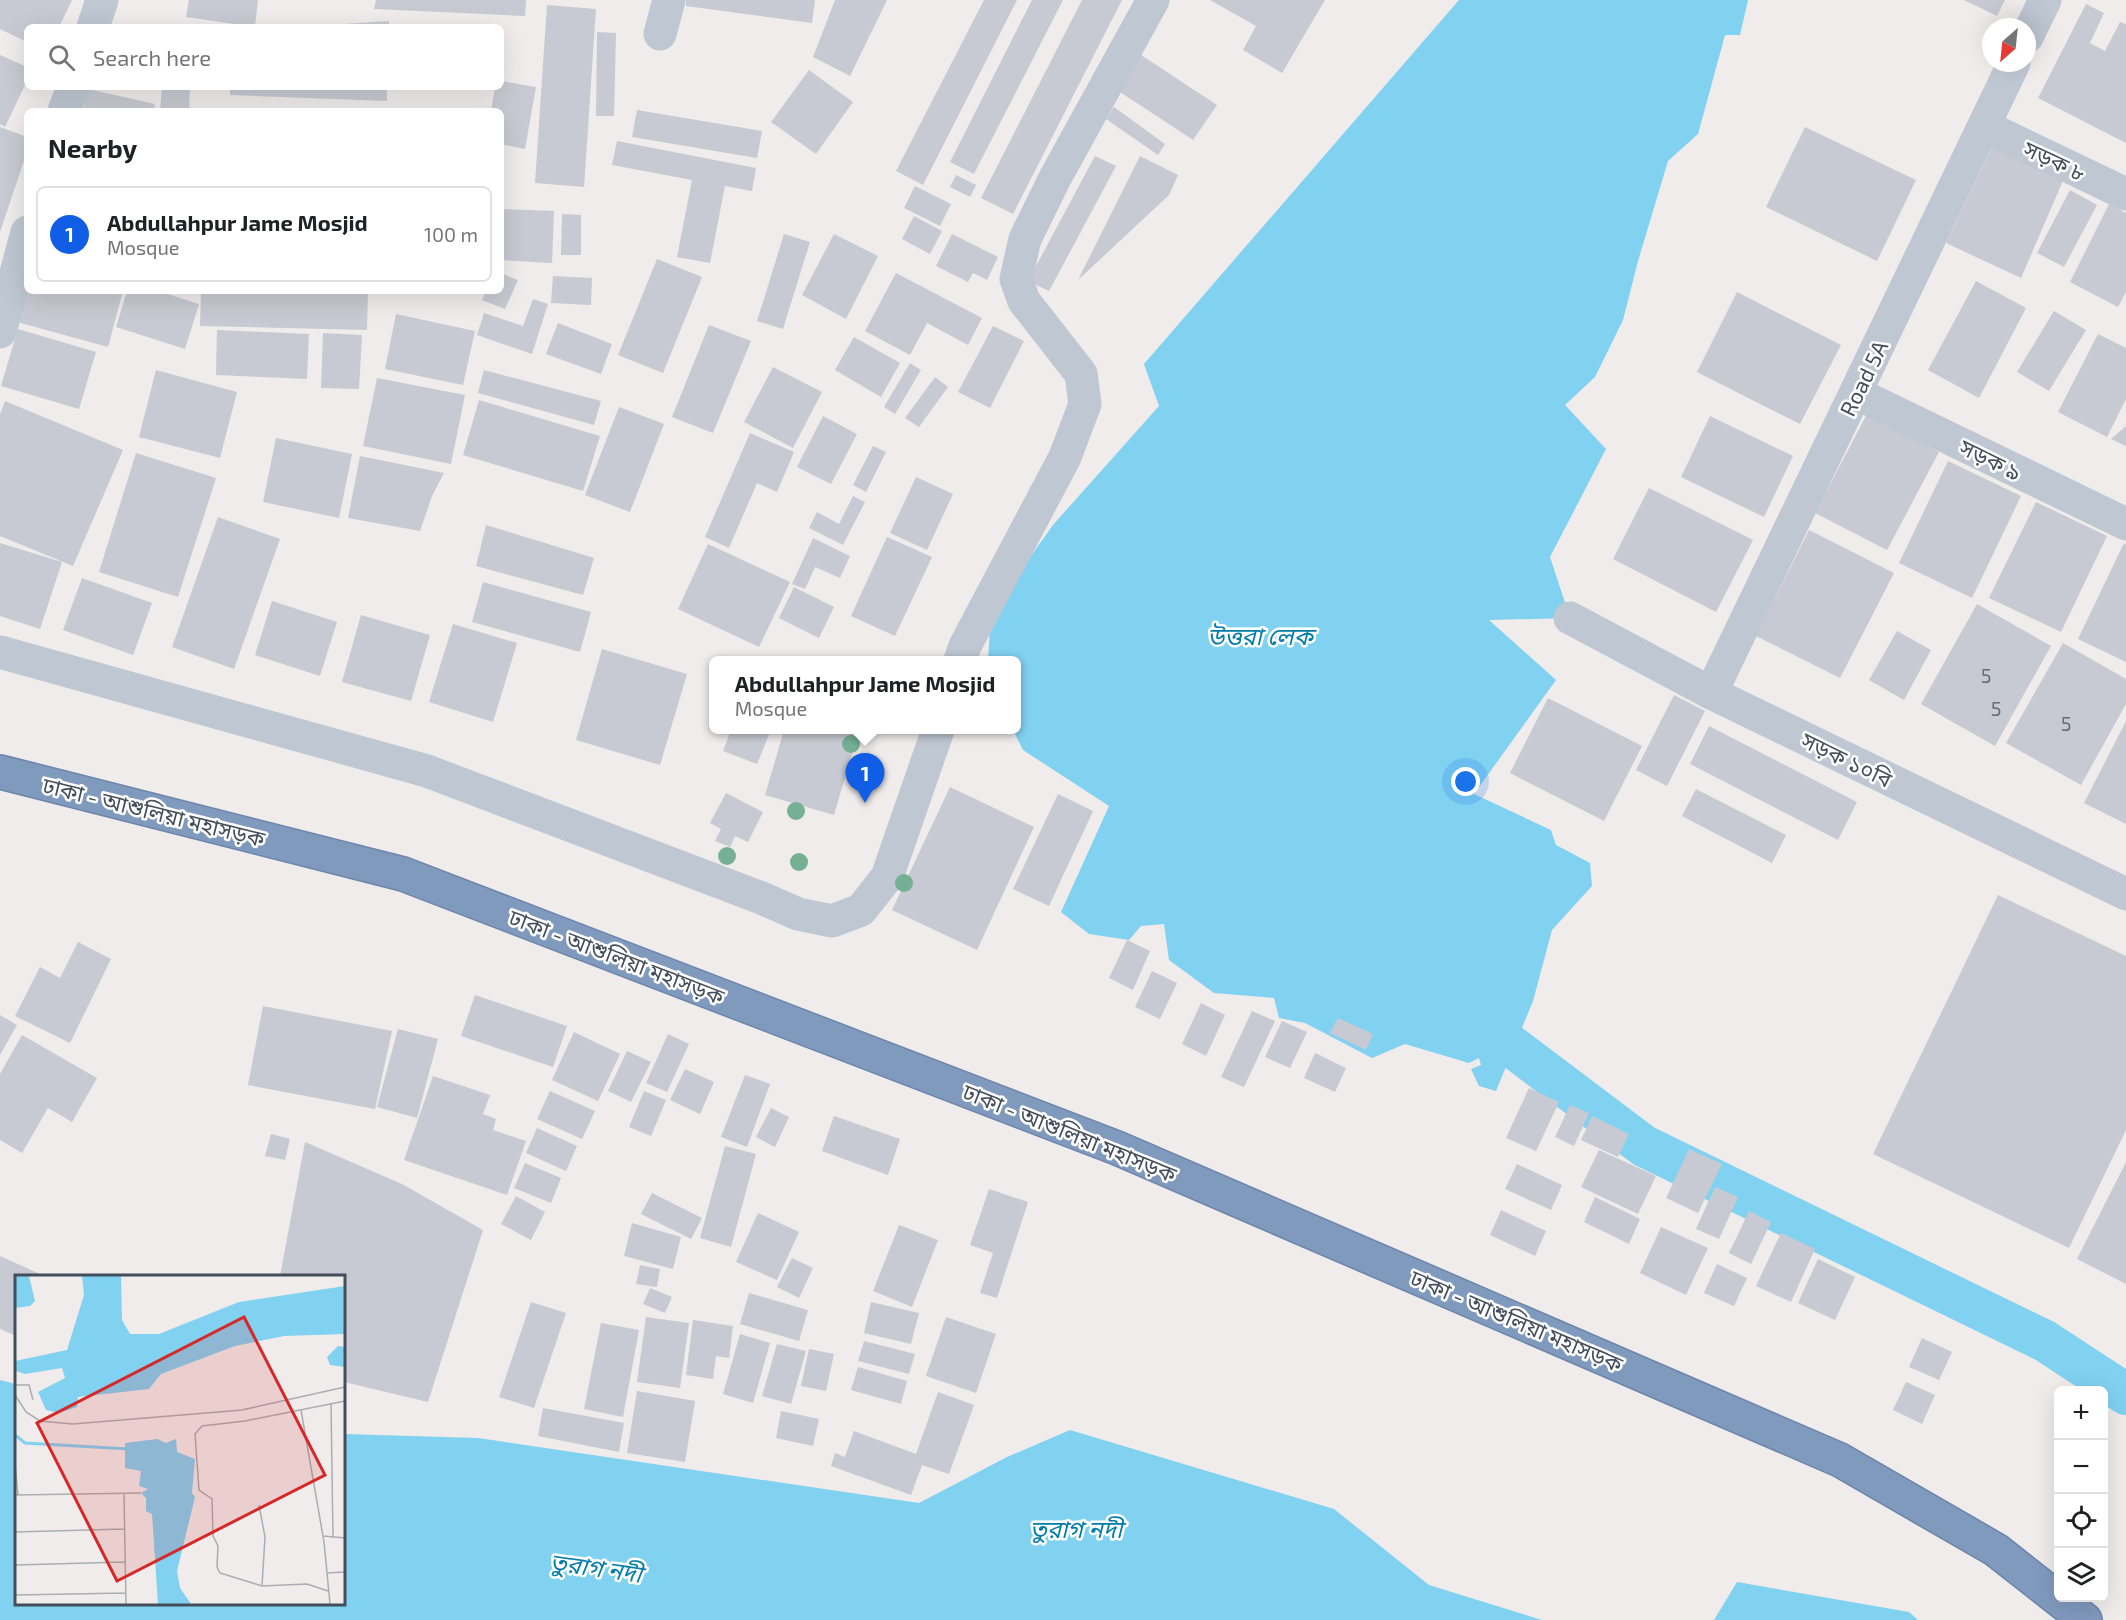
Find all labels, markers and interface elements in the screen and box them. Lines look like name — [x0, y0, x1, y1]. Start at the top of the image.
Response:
north arrow — [1982, 18, 2036, 72]
search box — [24, 24, 504, 90]
icon: search — [45, 41, 78, 74]
text: Search here — [93, 44, 211, 70]
text: Nearby — [48, 132, 137, 163]
street label: সড়ক ৮ — [2019, 134, 2090, 186]
text: Abdullahpur Jame Mosjid — [107, 209, 368, 235]
text: 1 — [65, 222, 74, 246]
text: 100 m — [424, 222, 478, 246]
text: Mosque — [107, 235, 180, 259]
street label: Road 5A — [1834, 336, 1893, 420]
street label: সড়ক ৯ — [1955, 433, 2026, 485]
water label: উত্তরা লেক — [1207, 621, 1318, 650]
popup — [709, 656, 1021, 734]
house number: 5 — [1981, 663, 1991, 687]
text: Abdullahpur Jame Mosjid — [735, 670, 995, 696]
text: Mosque — [735, 696, 807, 720]
house number: 5 — [1991, 696, 2001, 720]
house number: 5 — [2061, 711, 2071, 735]
street label: সড়ক ১০বি — [1797, 726, 1897, 792]
pin: 1 — [846, 754, 884, 803]
your location — [1451, 767, 1480, 796]
street label: ঢাকা - আশুলিয়া মহাসড়ক — [39, 771, 268, 851]
street label: ঢাকা - আশুলিয়া মহাসড়ক — [505, 903, 728, 1009]
street label: ঢাকা - আশুলিয়া মহাসড়ক — [958, 1077, 1181, 1187]
street label: ঢাকা - আশুলিয়া মহাসড়ক — [1406, 1263, 1627, 1377]
inset map — [15, 1275, 345, 1605]
map controls — [2054, 1386, 2108, 1602]
button: + — [2054, 1386, 2108, 1440]
button: − — [2054, 1440, 2108, 1494]
button: locate — [2054, 1494, 2108, 1548]
water label: তুরাগ নদী — [1030, 1514, 1127, 1544]
water label: তুরাগ নদী — [548, 1546, 648, 1590]
button: layers — [2054, 1548, 2108, 1602]

